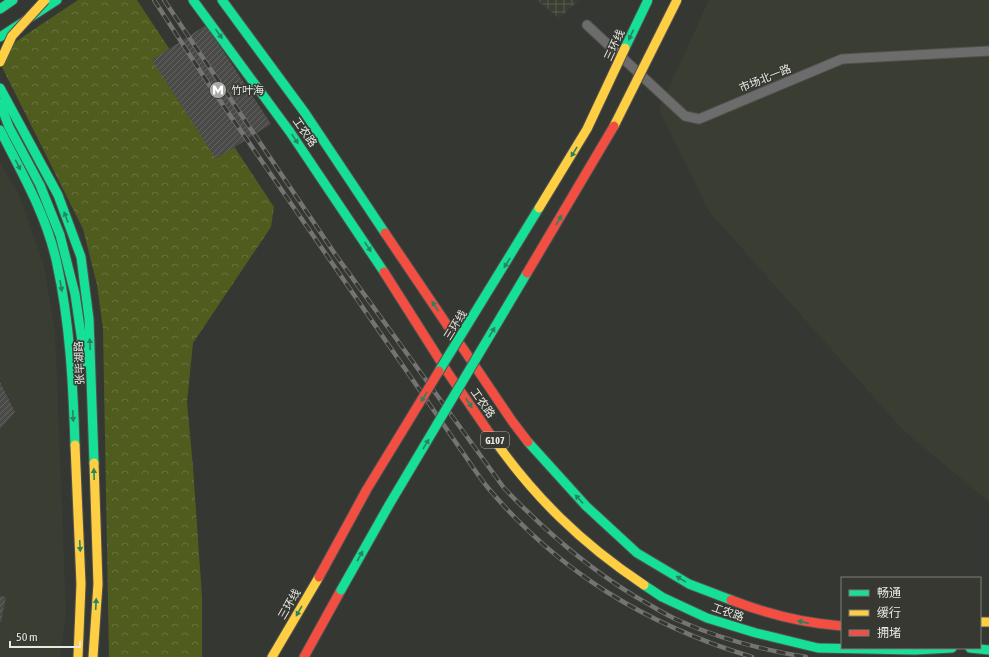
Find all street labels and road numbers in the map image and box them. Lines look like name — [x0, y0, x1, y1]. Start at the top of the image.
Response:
street label: 三环线 — [602, 28, 626, 62]
street label: 市场北一路 — [737, 62, 793, 94]
street label: 工农路 — [291, 115, 319, 149]
street label: 三环线 — [441, 308, 469, 342]
street label: 张毕湖路 — [72, 341, 86, 385]
street label: 工农路 — [469, 386, 497, 420]
road number: G107 — [481, 432, 509, 448]
street label: 三环线 — [276, 587, 302, 621]
street label: 工农路 — [710, 601, 746, 623]

